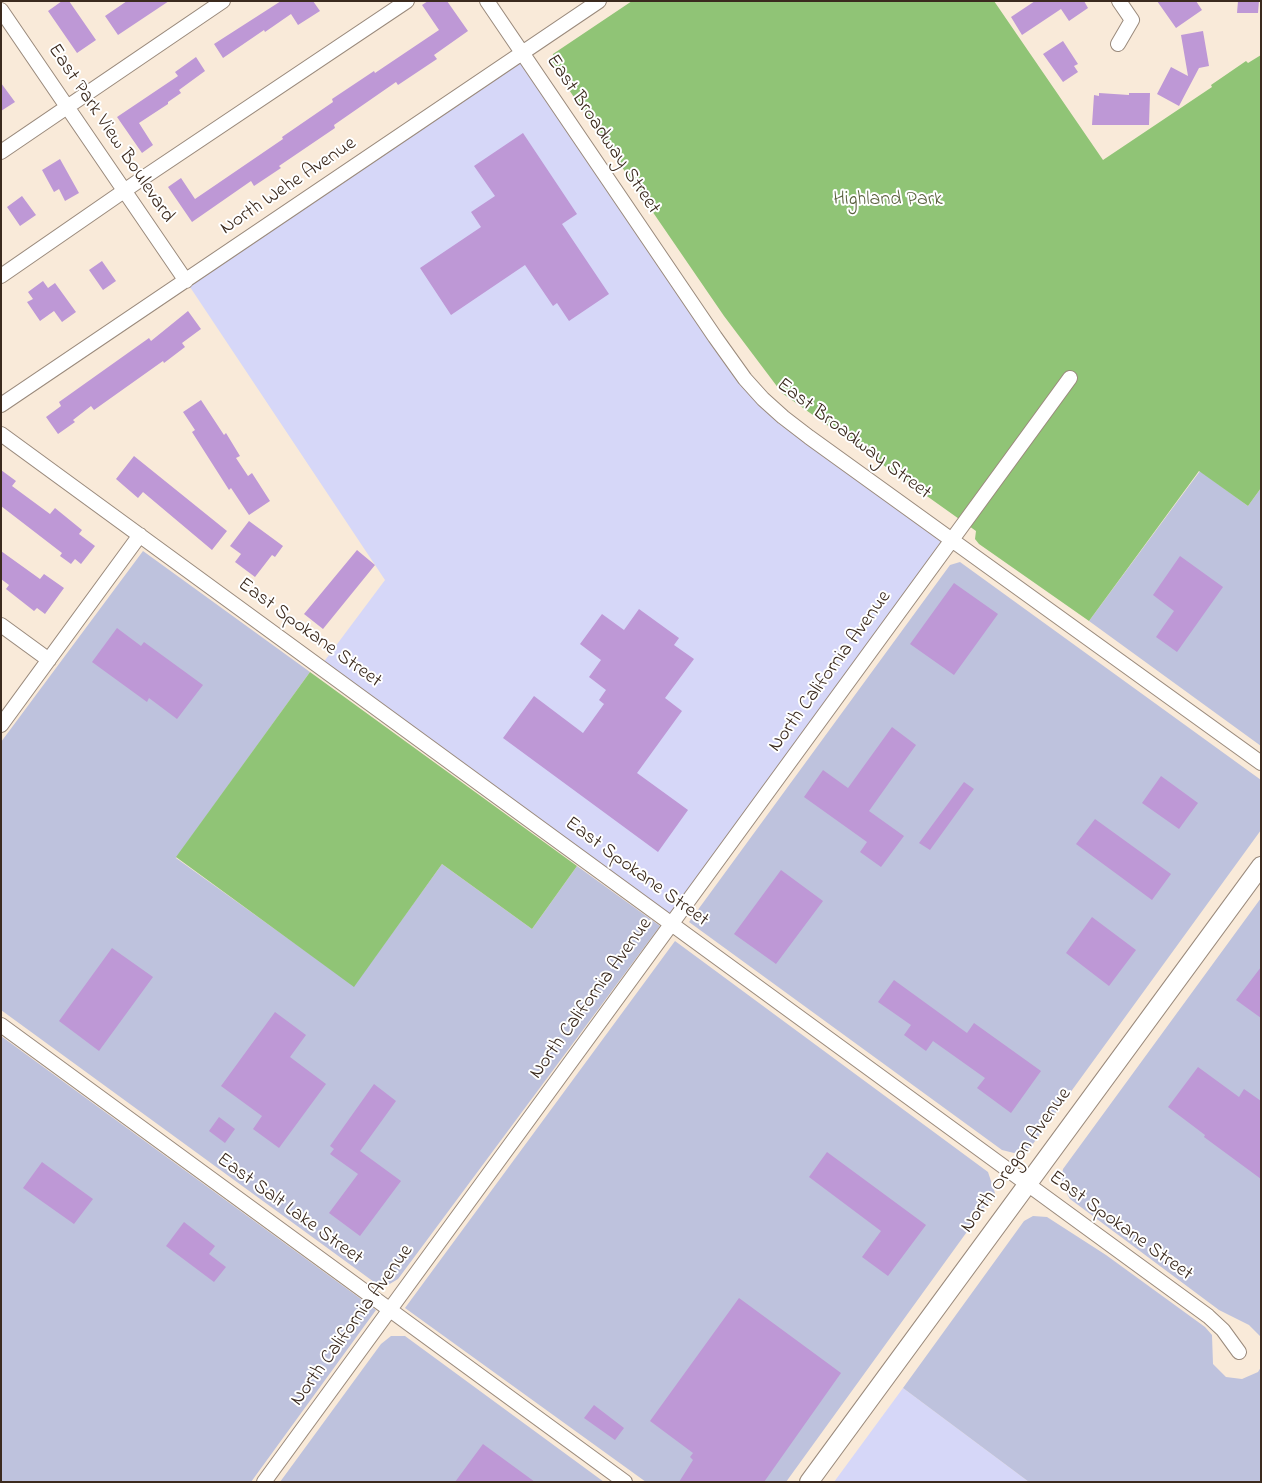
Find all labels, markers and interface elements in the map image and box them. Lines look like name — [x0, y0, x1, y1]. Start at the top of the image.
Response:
street label: East Park View Boulevard — [41, 40, 179, 228]
street label: East Broadway Street — [540, 51, 664, 219]
street label: North Wehe Avenue — [216, 133, 362, 241]
park label: Highland Park — [833, 189, 943, 213]
street label: East Broadway Street — [771, 374, 935, 506]
street label: East Spokane Street — [232, 574, 386, 694]
street label: North California Avenue — [764, 587, 898, 757]
street label: East Spokane Street — [559, 813, 713, 933]
street label: North California Avenue — [525, 914, 659, 1084]
street label: North Oregon Avenue — [956, 1084, 1078, 1238]
street label: East Salt Lake Street — [211, 1149, 367, 1271]
street label: East Spokane Street — [1043, 1167, 1197, 1287]
street label: North California Avenue — [286, 1241, 420, 1411]

